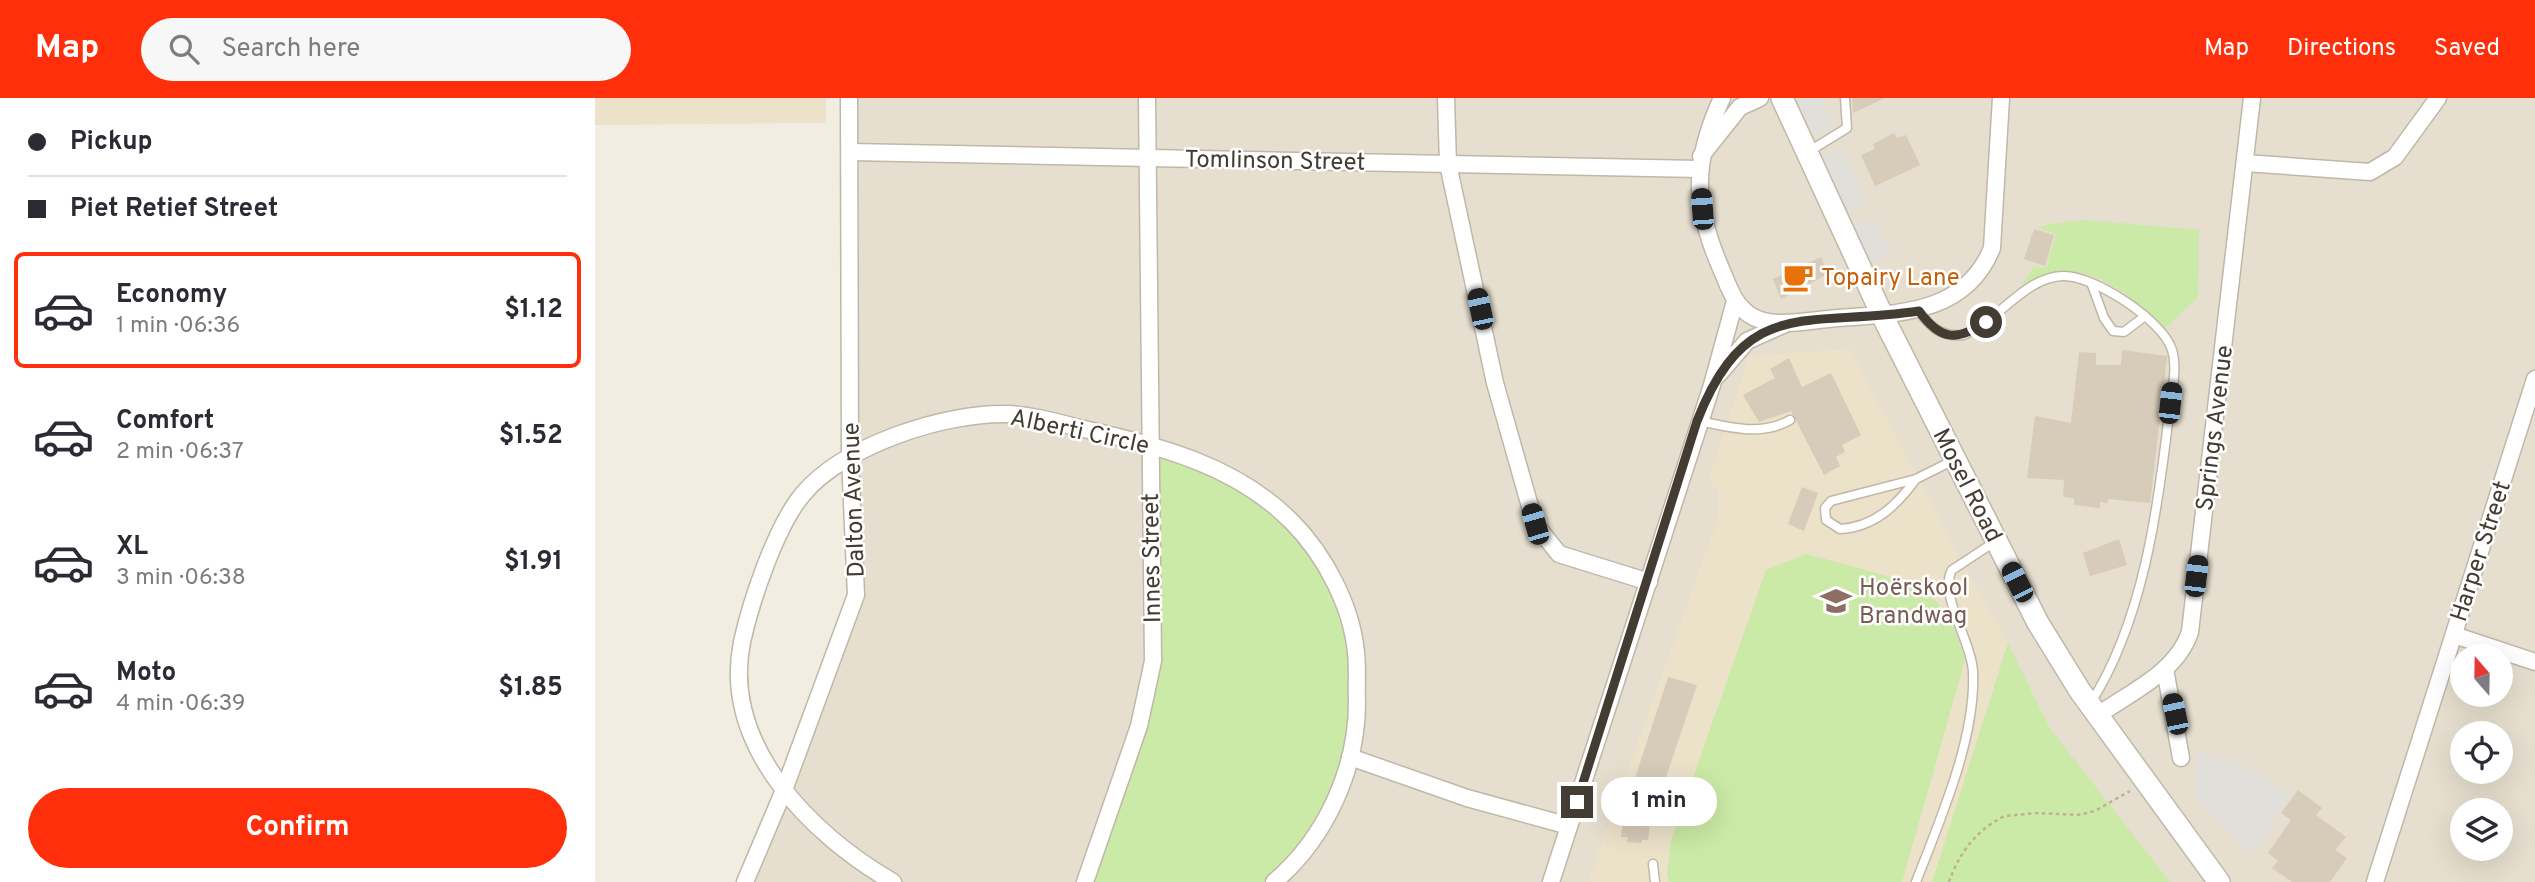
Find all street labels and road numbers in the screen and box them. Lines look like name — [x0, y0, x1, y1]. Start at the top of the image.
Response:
street label: Tomlinson Street — [1184, 145, 1366, 179]
street label: Springs Avenue — [2191, 344, 2241, 513]
street label: Alberti Circle — [1007, 404, 1152, 462]
street label: Dalton Avenue — [837, 422, 873, 578]
street label: Mosel Road — [1925, 424, 2008, 548]
street label: Harper Street — [2445, 477, 2519, 626]
street label: Innes Street — [1137, 493, 1169, 623]

